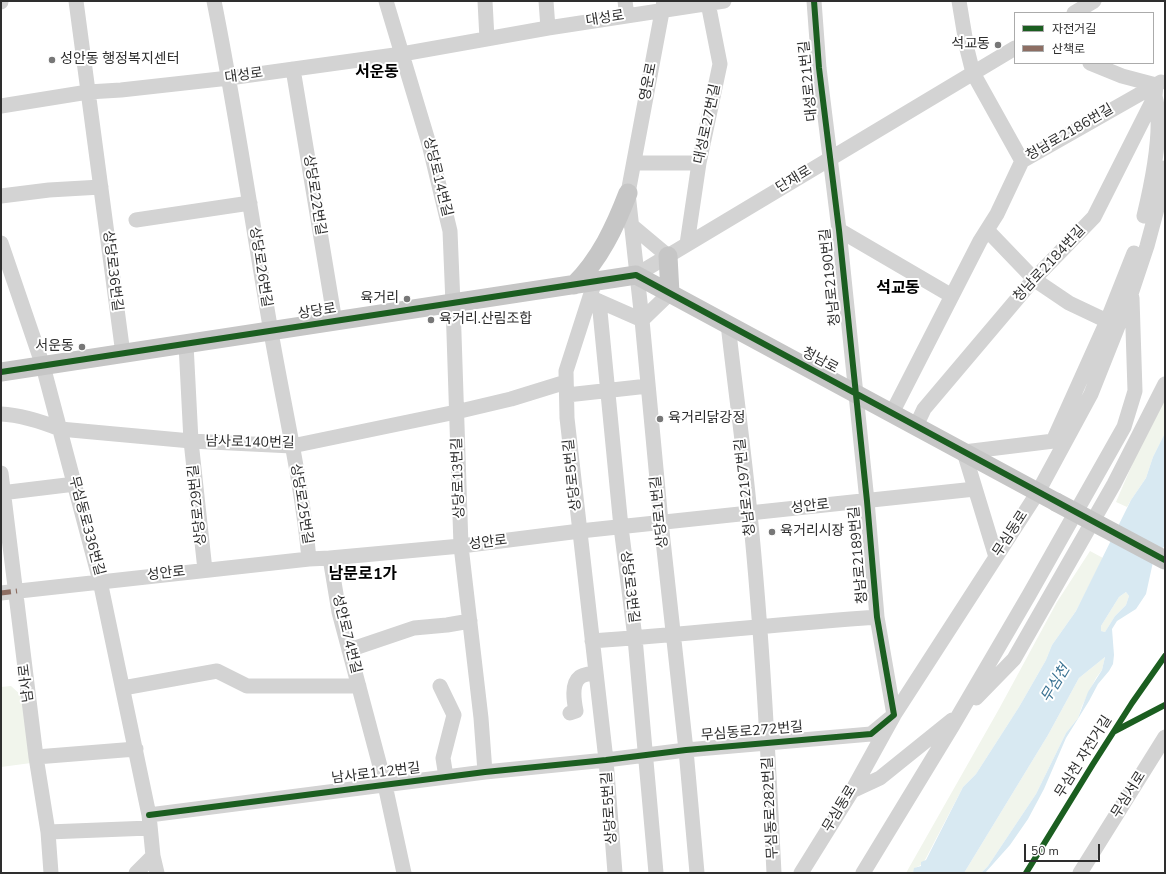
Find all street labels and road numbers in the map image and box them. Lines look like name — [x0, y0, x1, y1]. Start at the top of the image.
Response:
street label: 대성로 — [585, 8, 625, 30]
street label: 대성로21번길 — [796, 40, 822, 122]
street label: 영운로 — [637, 61, 661, 103]
street label: 대성로 — [224, 65, 264, 87]
street label: 대성로27번길 — [691, 83, 725, 165]
street label: 청남로2186번길 — [1023, 101, 1117, 165]
street label: 상당로14번길 — [419, 136, 455, 218]
street label: 상당로22번길 — [299, 154, 329, 236]
street label: 단재로 — [773, 163, 815, 197]
street label: 청남로2184번길 — [1010, 222, 1090, 306]
street label: 상당로26번길 — [245, 226, 275, 308]
street label: 청남로2190번길 — [818, 227, 844, 327]
street label: 상당로36번길 — [99, 230, 125, 312]
street label: 상당로 — [297, 301, 337, 323]
street label: 청남로 — [799, 345, 841, 377]
street label: 남사로140번길 — [205, 434, 295, 452]
street label: 상당로13번길 — [449, 437, 469, 519]
street label: 청남로2197번길 — [733, 437, 759, 537]
street label: 상당로5번길 — [561, 438, 585, 512]
street label: 상당로25번길 — [286, 463, 316, 545]
street label: 상당로29번길 — [185, 464, 211, 546]
street label: 무심동로336번길 — [65, 474, 107, 578]
street label: 상당로1번길 — [648, 475, 672, 549]
street label: 성안로 — [790, 497, 830, 517]
street label: 청남로2189번길 — [846, 505, 872, 605]
street label: 무심동로 — [990, 508, 1032, 560]
street label: 성안로 — [468, 532, 508, 554]
street label: 상당로3번길 — [616, 550, 642, 624]
street label: 성안로 — [146, 564, 186, 584]
street label: 성안로74번길 — [328, 593, 364, 675]
street label: 남사로 — [16, 663, 38, 703]
street label: 무심천 자전거길 — [1052, 713, 1116, 801]
street label: 무심동로272번길 — [700, 719, 804, 745]
street label: 무심동로282번길 — [760, 756, 782, 860]
street label: 남사로112번길 — [331, 760, 421, 788]
street label: 무심서로 — [1108, 769, 1150, 821]
street label: 상당로5번길 — [599, 771, 621, 845]
street label: 무심동로 — [820, 783, 860, 835]

